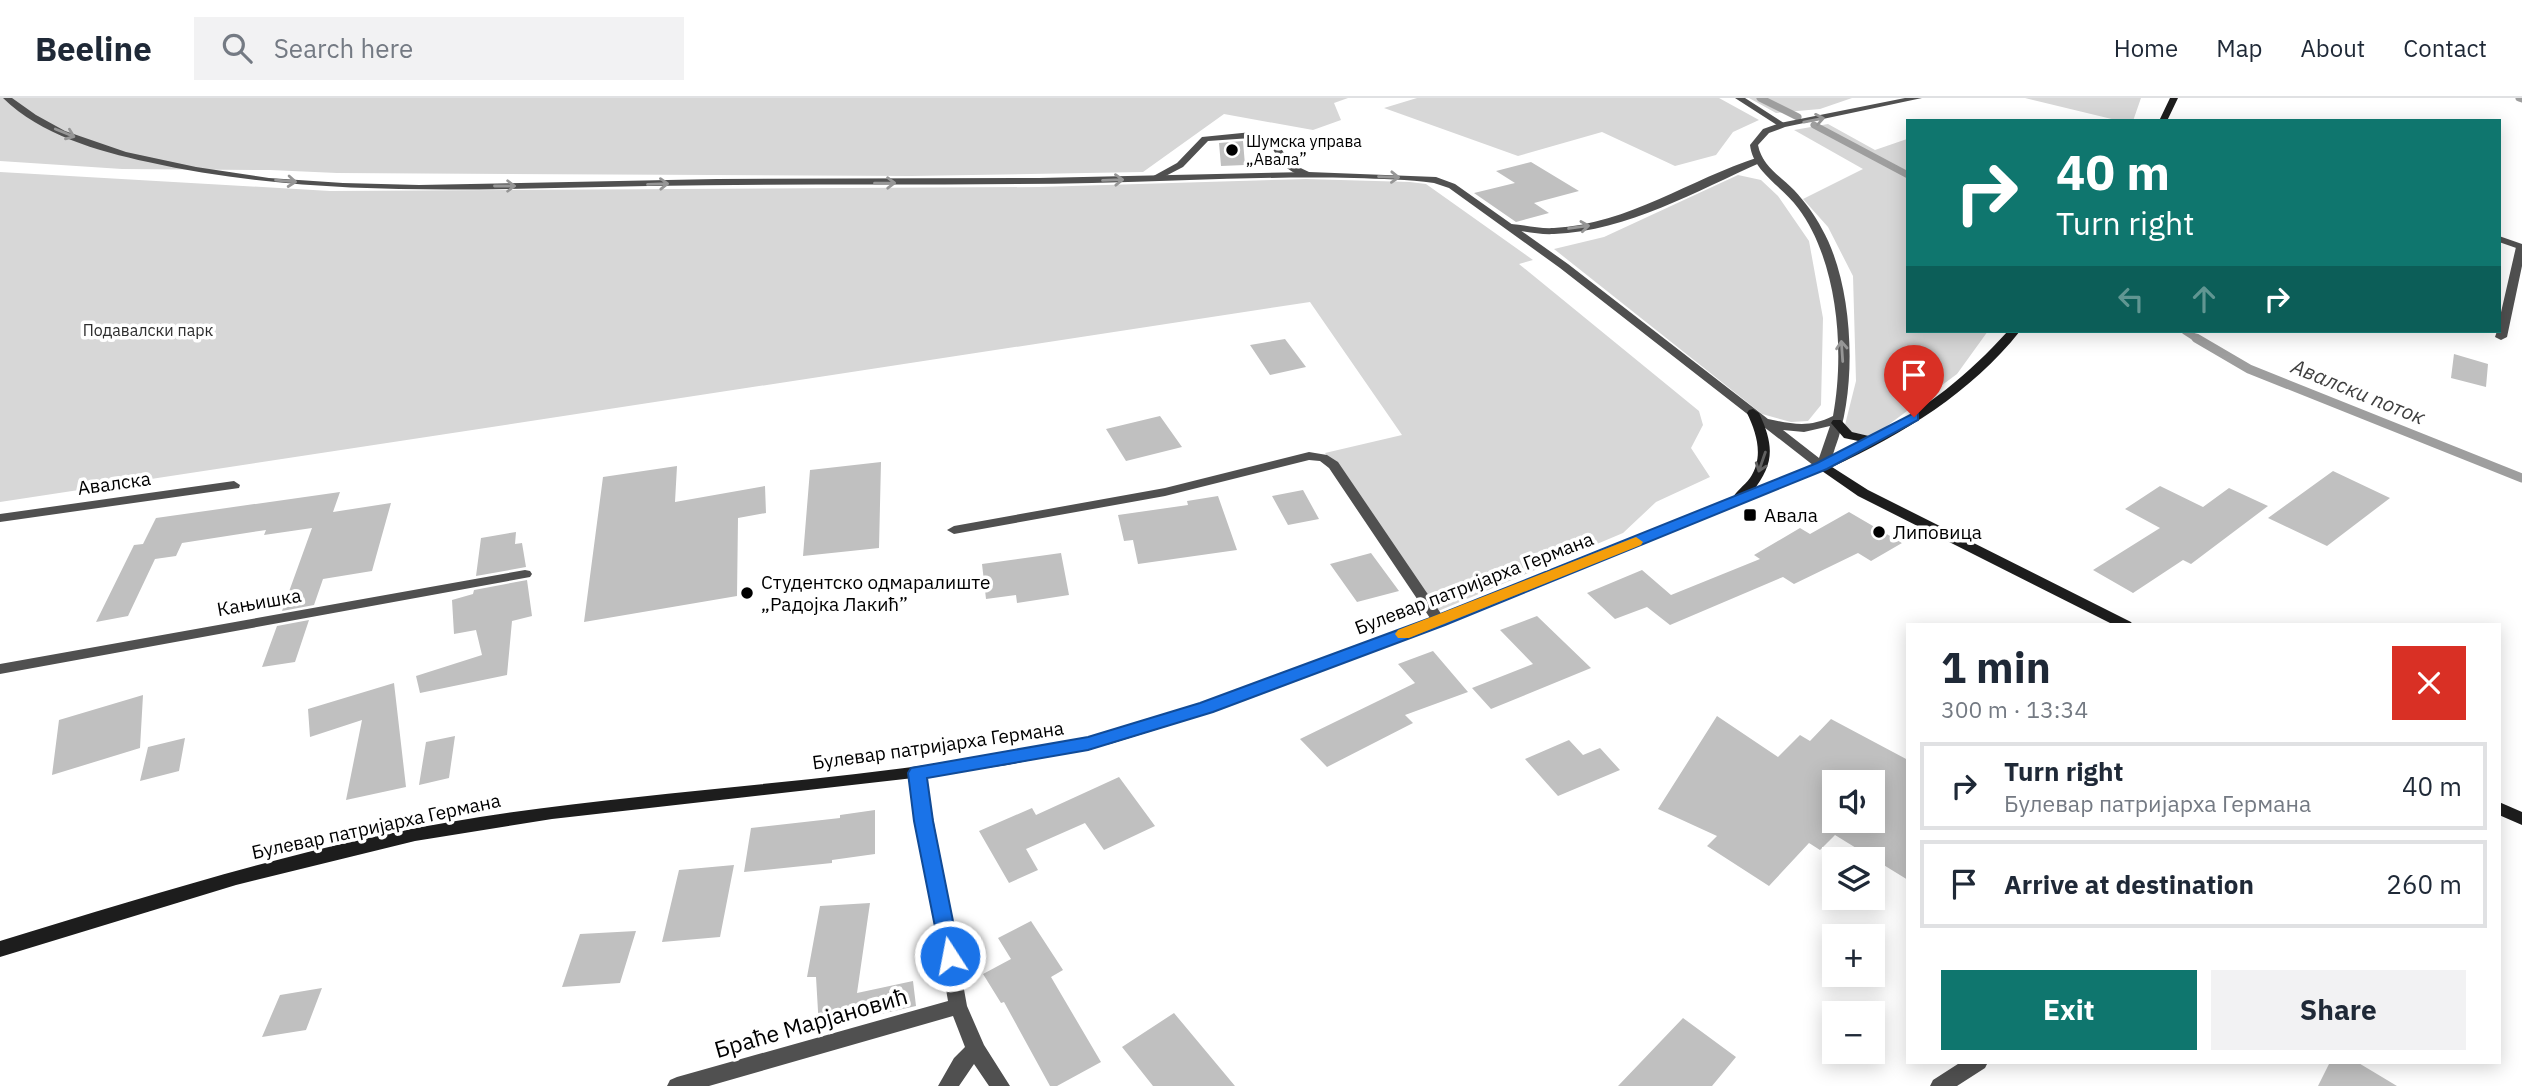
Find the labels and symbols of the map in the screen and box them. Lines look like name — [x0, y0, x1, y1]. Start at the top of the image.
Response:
one-way arrow — [1802, 112, 1825, 126]
one-way arrow — [53, 128, 75, 141]
place label: Шумска управа „Авала” — [1246, 131, 1362, 169]
marker: Шумска управа „Авала” — [1224, 142, 1240, 158]
one-way arrow — [1377, 171, 1400, 184]
one-way arrow — [1101, 173, 1124, 187]
one-way arrow — [274, 175, 297, 188]
one-way arrow — [646, 177, 669, 191]
one-way arrow — [874, 177, 897, 190]
one-way arrow — [493, 179, 516, 193]
one-way arrow — [1567, 221, 1590, 234]
park label: Подавалски парк — [83, 320, 213, 340]
one-way arrow — [1835, 339, 1848, 362]
pin — [1884, 345, 1944, 417]
water label: Авалски поток — [2287, 351, 2430, 431]
one-way arrow — [1755, 451, 1767, 473]
street label: Авалска — [76, 466, 152, 500]
place label: Авала — [1764, 503, 1818, 527]
marker: Авала — [1742, 507, 1758, 523]
place label: Липовица — [1893, 520, 1982, 544]
marker: Липовица — [1871, 524, 1887, 540]
street label: Булевар патријарха Германа — [1351, 526, 1597, 640]
place label: Студентско одмаралиште „Радојка Лакић” — [761, 570, 990, 616]
street label: Кањишка — [215, 583, 303, 621]
marker: Студентско одмаралиште „Радојка Лакић” — [739, 585, 755, 601]
street label: Булевар патријарха Германа — [811, 715, 1065, 775]
street label: Булевар патријарха Германа — [249, 788, 503, 864]
position arrow — [913, 919, 987, 993]
street label: Браће Марјановић — [711, 980, 911, 1064]

